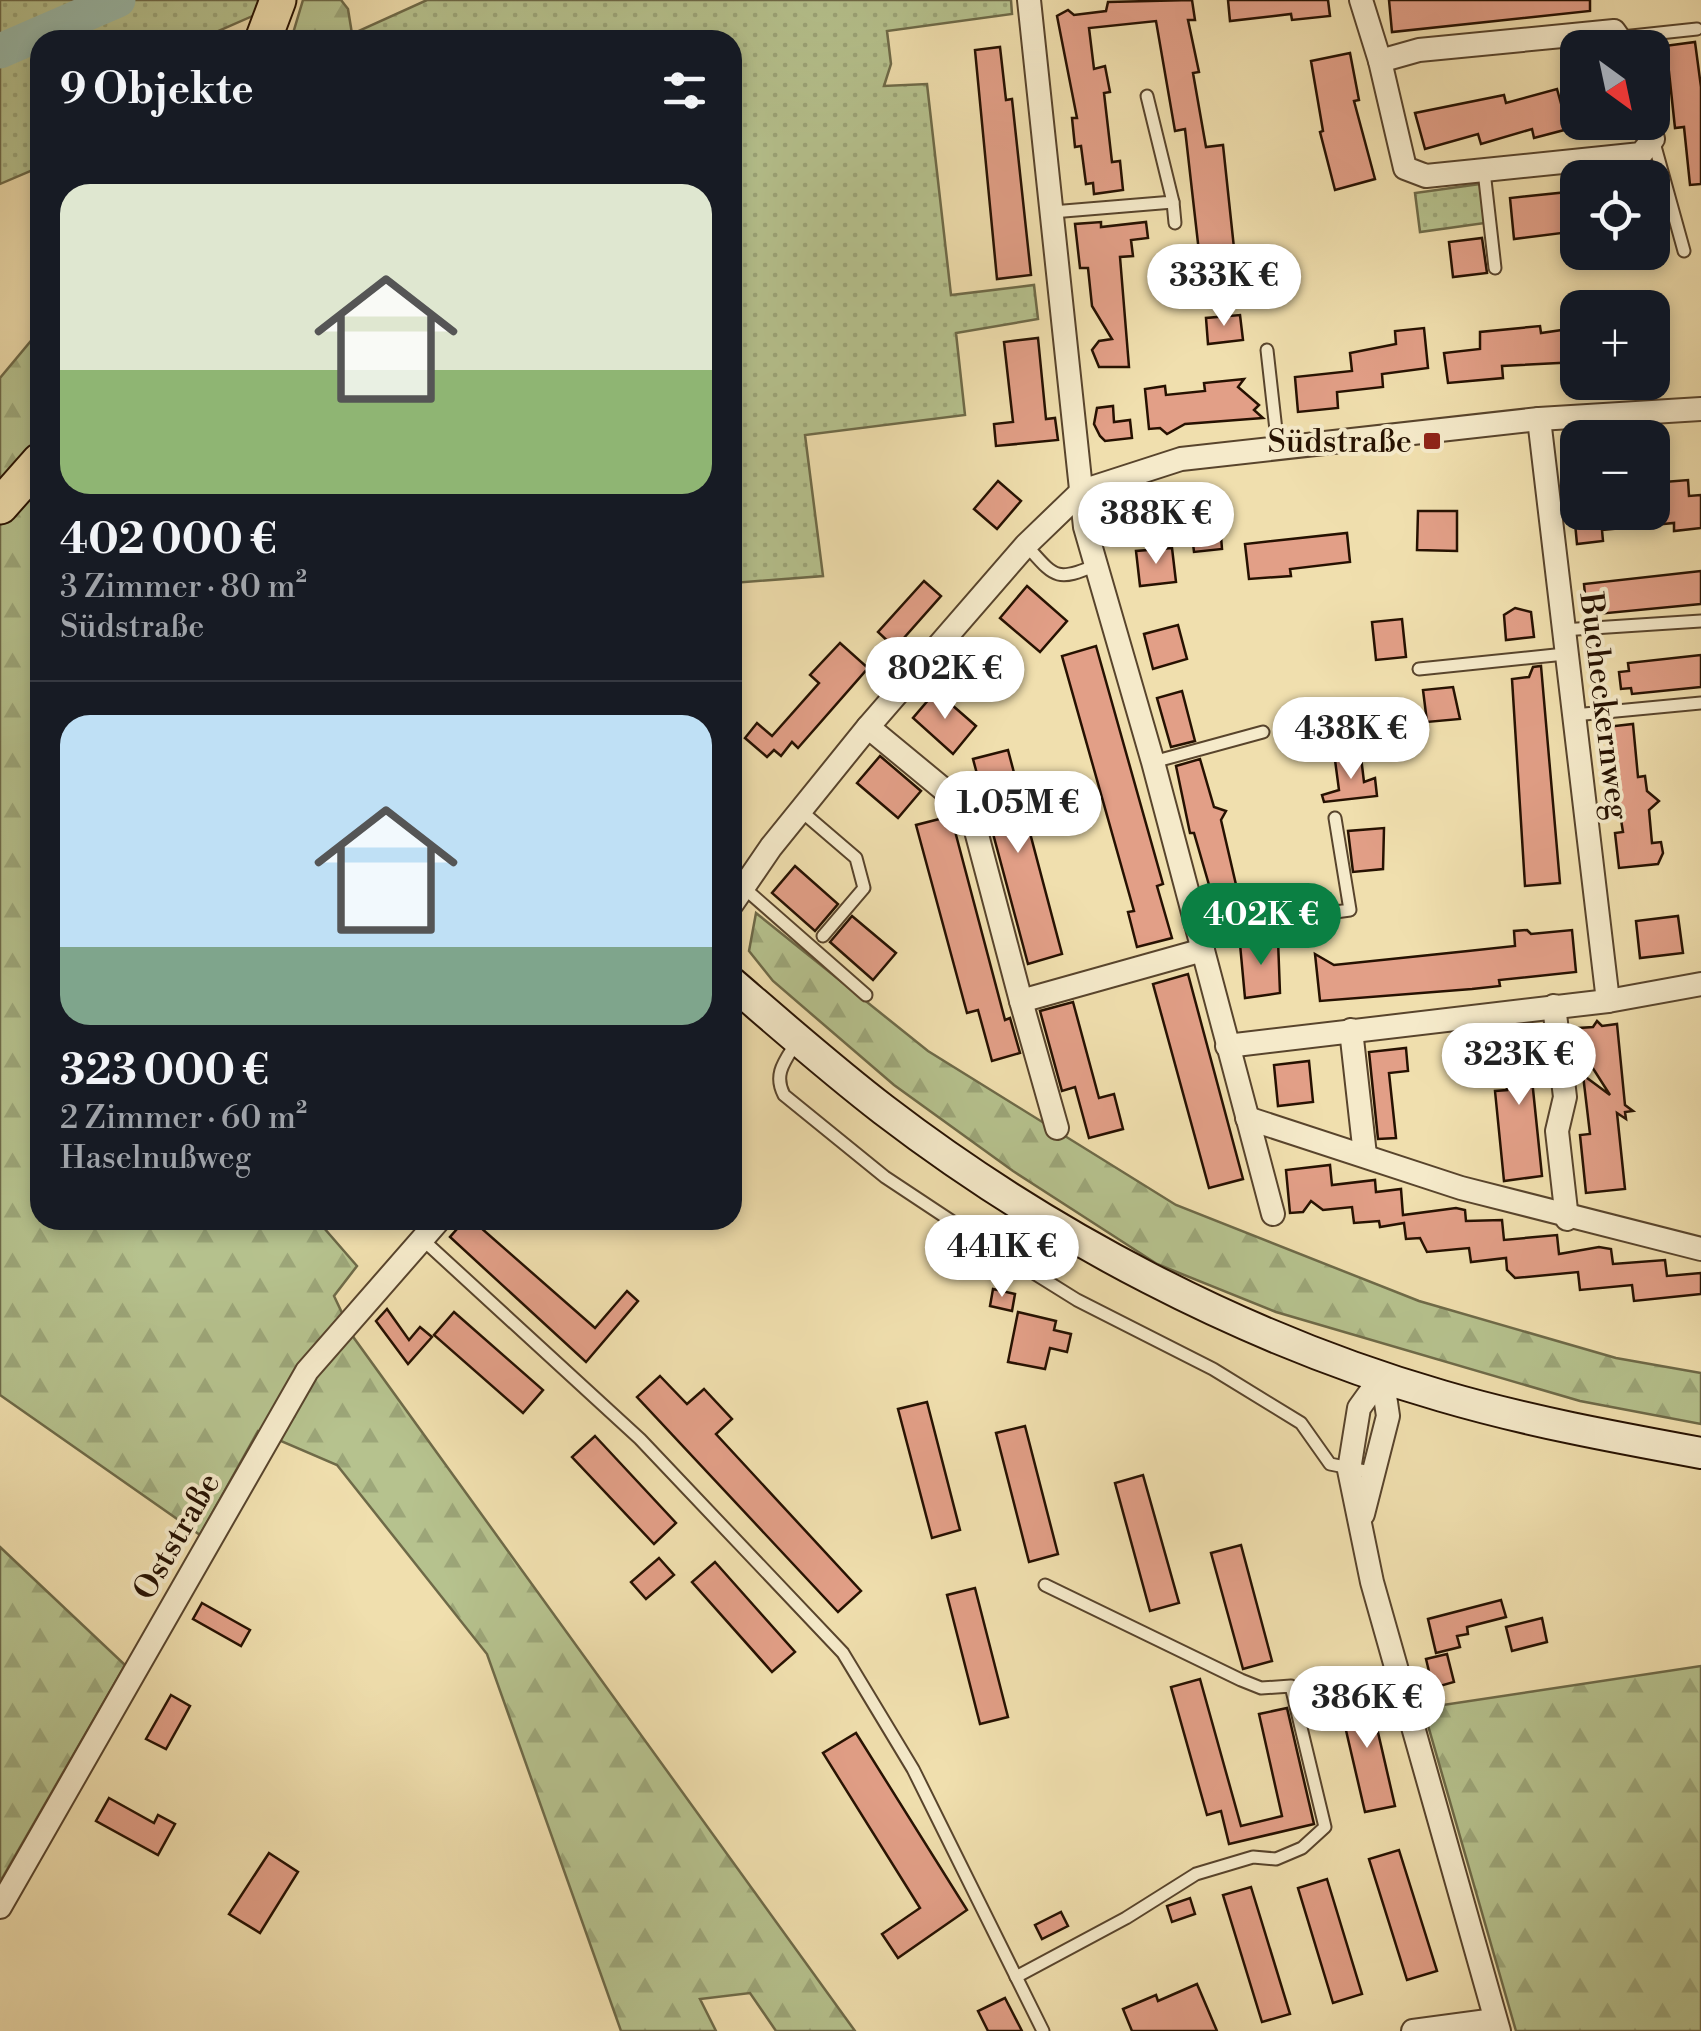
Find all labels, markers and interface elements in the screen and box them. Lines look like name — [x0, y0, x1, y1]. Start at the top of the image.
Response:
north arrow — [1560, 30, 1670, 140]
map controls — [1560, 30, 1670, 530]
icon: filters — [657, 63, 712, 118]
text: 9 Objekte — [60, 64, 254, 117]
button: locate — [1560, 160, 1670, 270]
pin: 333K € — [1143, 244, 1305, 329]
icon: home — [296, 249, 476, 429]
text: 333K € — [1169, 256, 1279, 296]
button: + — [1560, 290, 1670, 400]
button: − — [1560, 420, 1670, 530]
place label: Südstraße — [1268, 422, 1412, 462]
marker: Südstraße — [1421, 430, 1443, 452]
pin: 388K € — [1075, 482, 1237, 567]
text: 388K € — [1100, 494, 1212, 534]
text: 402 000 € — [60, 514, 277, 567]
text: 3 Zimmer · 80 m² — [60, 567, 307, 607]
street label: Bucheckernweg — [1570, 589, 1638, 822]
text: Südstraße — [60, 607, 204, 647]
pin: 802K € — [864, 637, 1026, 722]
text: 802K € — [887, 649, 1003, 689]
pin: 438K € — [1270, 697, 1432, 782]
text: 438K € — [1295, 709, 1408, 749]
pin: 1.05M € — [926, 771, 1110, 856]
icon: home — [296, 780, 476, 960]
text: 1.05M € — [956, 783, 1080, 823]
pin: 402K € — [1180, 883, 1342, 968]
text: 402K € — [1203, 895, 1319, 935]
pin: 323K € — [1438, 1023, 1600, 1108]
text: 323K € — [1464, 1035, 1574, 1075]
text: 323 000 € — [60, 1045, 269, 1098]
text: 2 Zimmer · 60 m² — [60, 1098, 307, 1138]
text: Haselnußweg — [60, 1138, 251, 1178]
pin: 441K € — [921, 1215, 1083, 1300]
text: 441K € — [947, 1227, 1057, 1267]
street label: Oststraße — [124, 1466, 229, 1607]
pin: 386K € — [1286, 1666, 1448, 1751]
text: 386K € — [1311, 1678, 1423, 1718]

